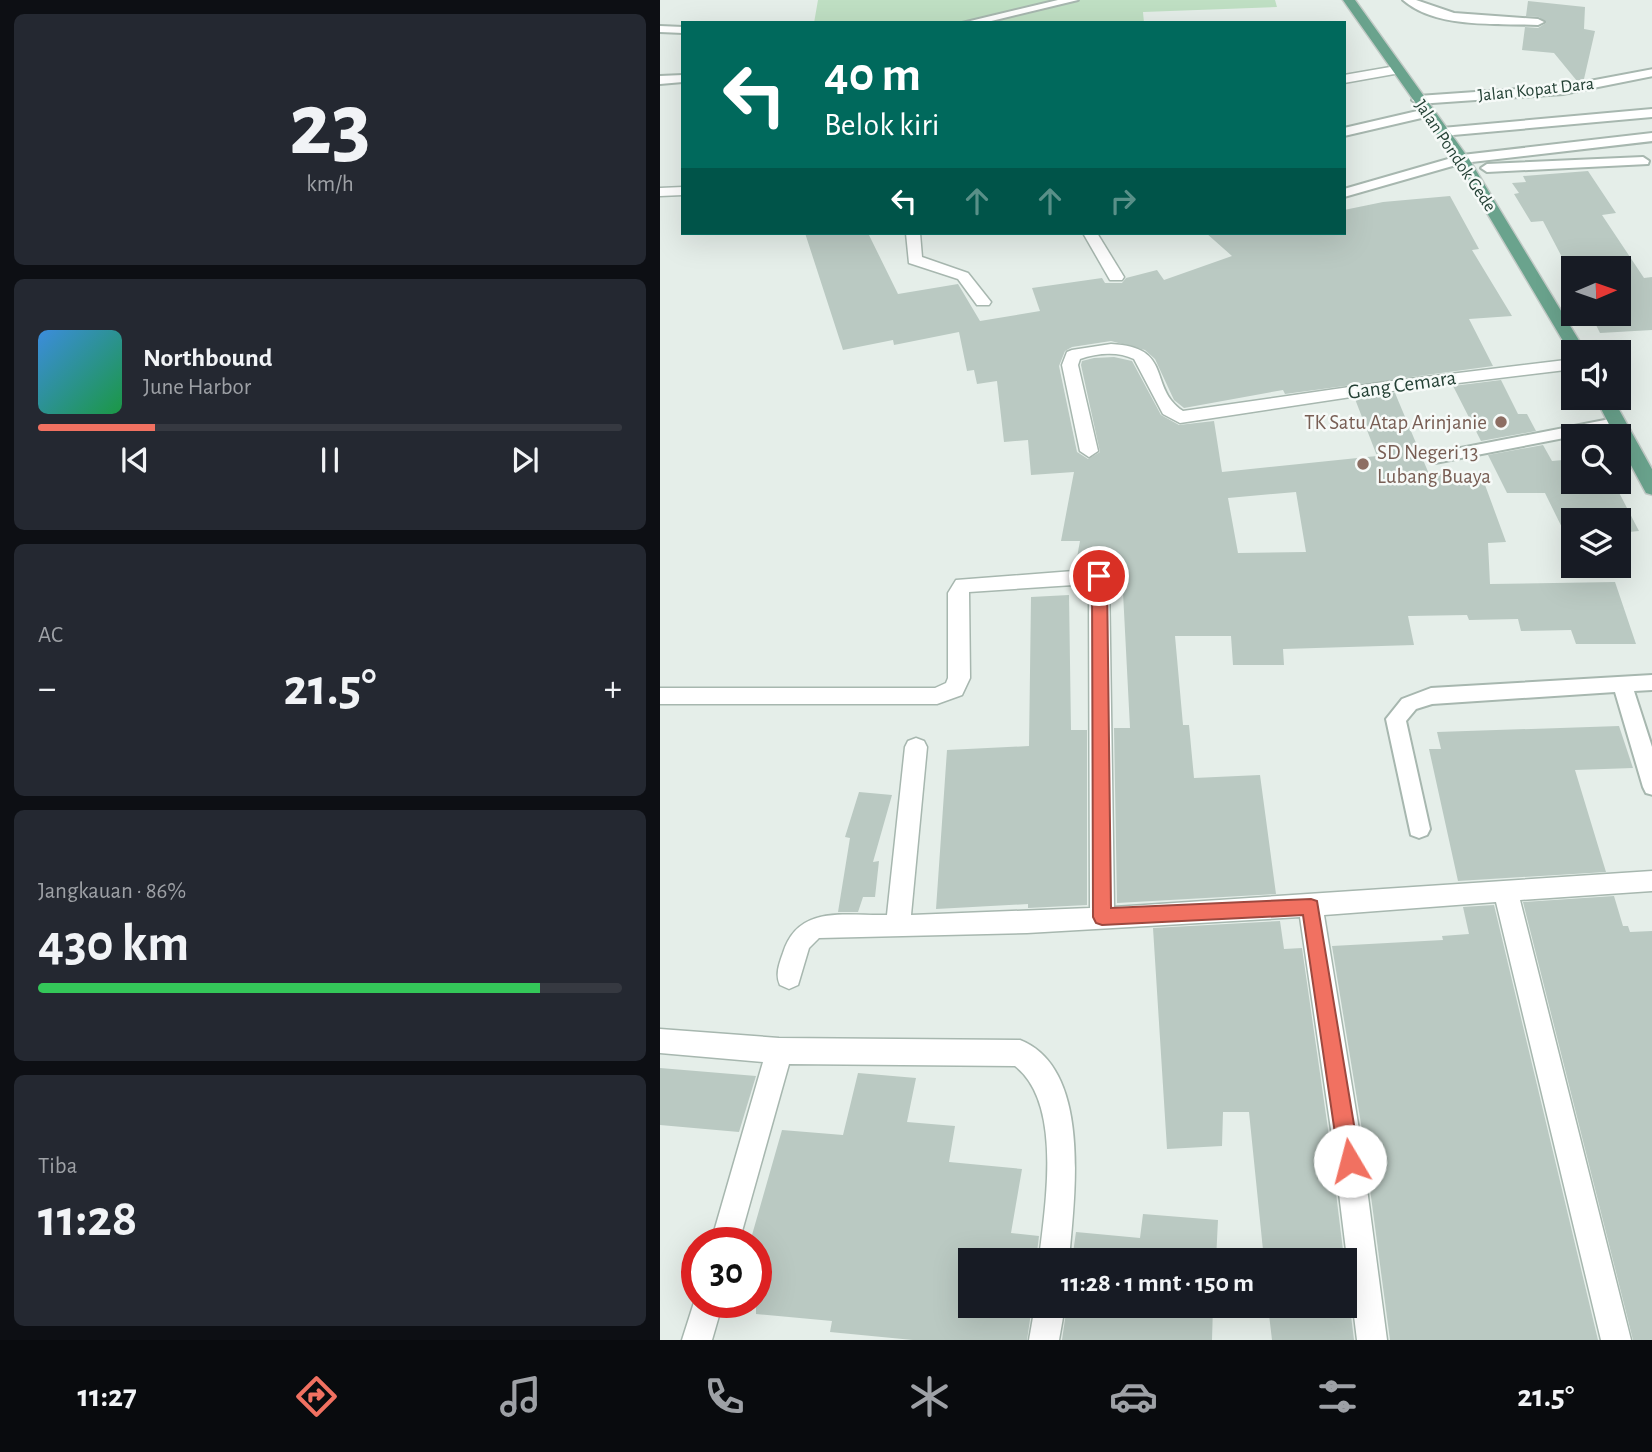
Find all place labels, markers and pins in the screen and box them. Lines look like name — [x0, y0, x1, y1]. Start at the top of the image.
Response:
place label: TK Satu Atap Arinjanie — [1304, 412, 1487, 433]
marker: TK Satu Atap Arinjanie — [1493, 414, 1509, 430]
place label: SD Negeri 13 Lubang Buaya — [1377, 442, 1491, 487]
marker: SD Negeri 13 Lubang Buaya — [1355, 456, 1371, 472]
pin — [1069, 546, 1129, 606]

